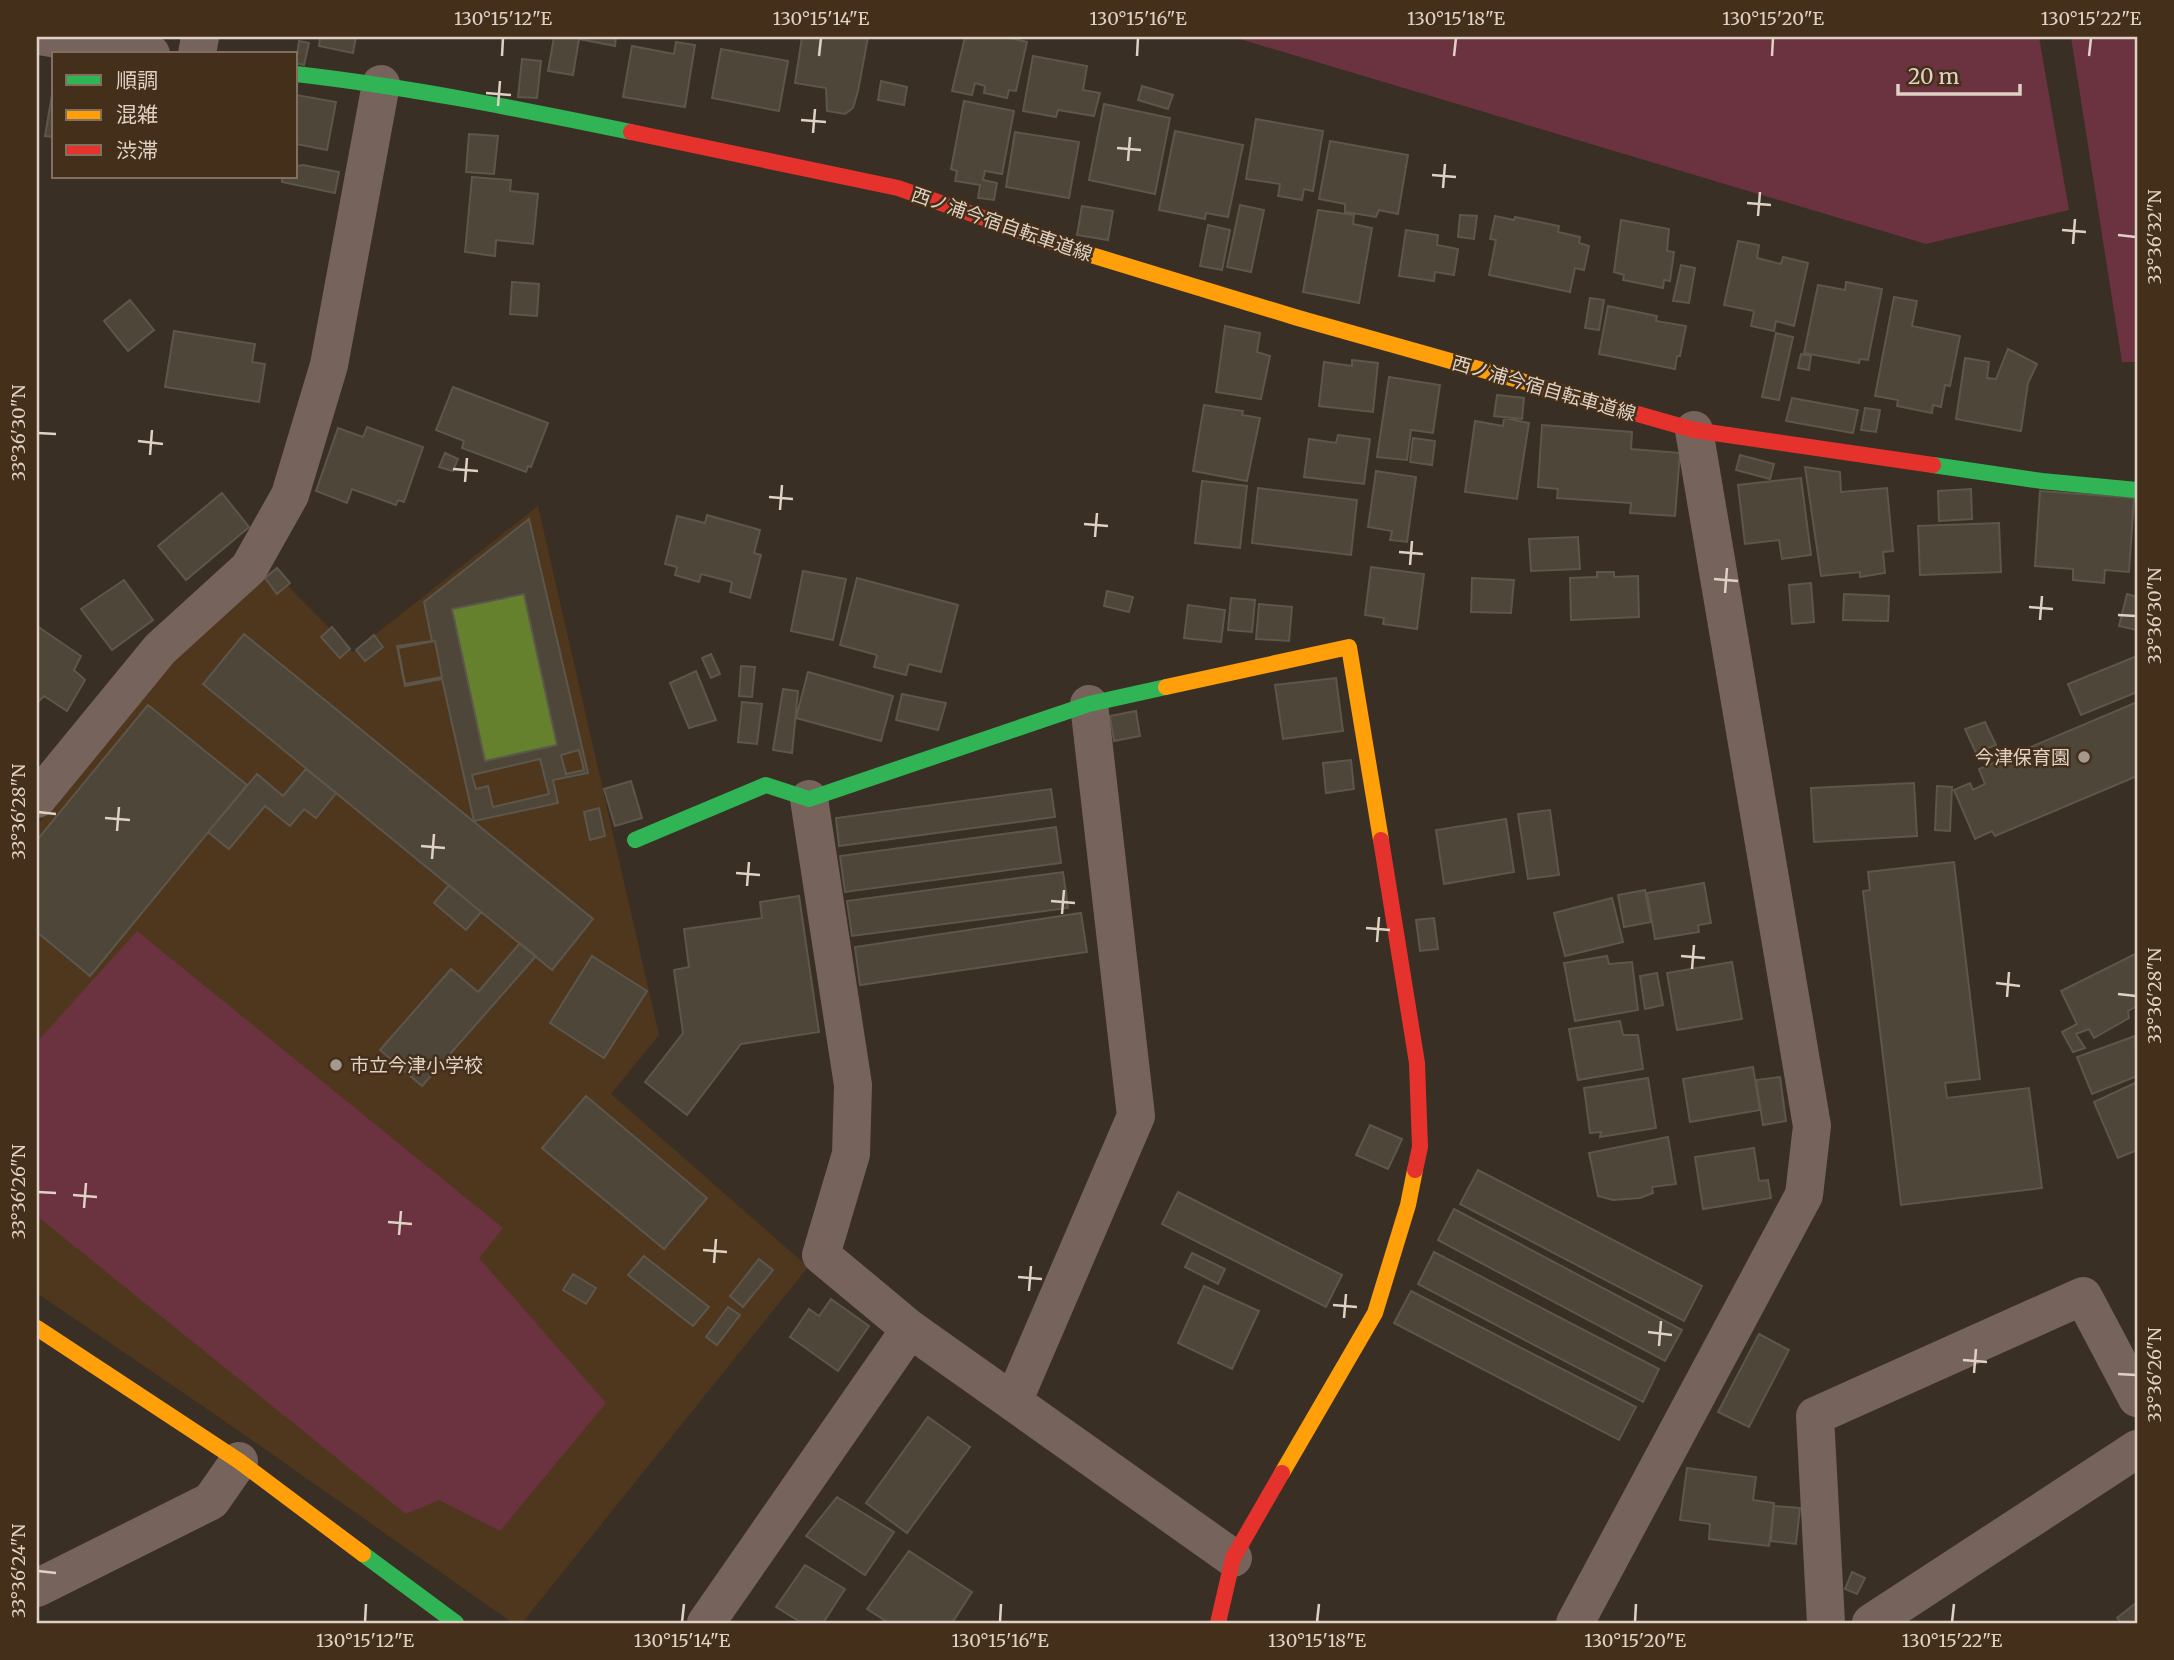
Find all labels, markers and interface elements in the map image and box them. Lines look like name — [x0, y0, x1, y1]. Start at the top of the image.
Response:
text: 130°15'12"E — [454, 7, 553, 30]
text: 130°15'14"E — [773, 7, 870, 30]
text: 130°15'16"E — [1089, 7, 1187, 30]
text: 130°15'18"E — [1407, 7, 1506, 30]
text: 130°15'20"E — [1722, 7, 1824, 30]
text: 130°15'22"E — [2041, 7, 2142, 30]
legend — [52, 52, 298, 178]
scale bar — [1898, 52, 2020, 96]
text: 20 m — [1908, 63, 1960, 90]
text: 順調 — [116, 67, 158, 94]
text: 混雑 — [116, 101, 158, 128]
text: 渋滞 — [116, 137, 158, 164]
street label: 西ノ浦今宿自転車道線 — [908, 182, 1096, 266]
text: 33°36'32"N — [2143, 189, 2166, 285]
street label: 西ノ浦今宿自転車道線 — [1449, 350, 1639, 426]
text: 33°36'30"N — [7, 385, 30, 481]
text: 33°36'30"N — [2143, 568, 2166, 664]
place label: 今津保育園 — [1975, 745, 2070, 769]
marker: 今津保育園 — [2076, 749, 2092, 765]
text: 33°36'28"N — [7, 764, 30, 860]
text: 33°36'28"N — [2143, 948, 2166, 1044]
place label: 市立今津小学校 — [350, 1053, 483, 1077]
marker: 市立今津小学校 — [328, 1057, 344, 1073]
text: 33°36'26"N — [7, 1144, 30, 1240]
text: 33°36'26"N — [2143, 1327, 2166, 1423]
text: 33°36'24"N — [7, 1524, 30, 1618]
text: 130°15'12"E — [316, 1629, 415, 1652]
text: 130°15'14"E — [634, 1629, 731, 1652]
text: 130°15'16"E — [951, 1629, 1049, 1652]
text: 130°15'18"E — [1268, 1629, 1367, 1652]
text: 130°15'20"E — [1584, 1629, 1686, 1652]
text: 130°15'22"E — [1902, 1629, 2003, 1652]

